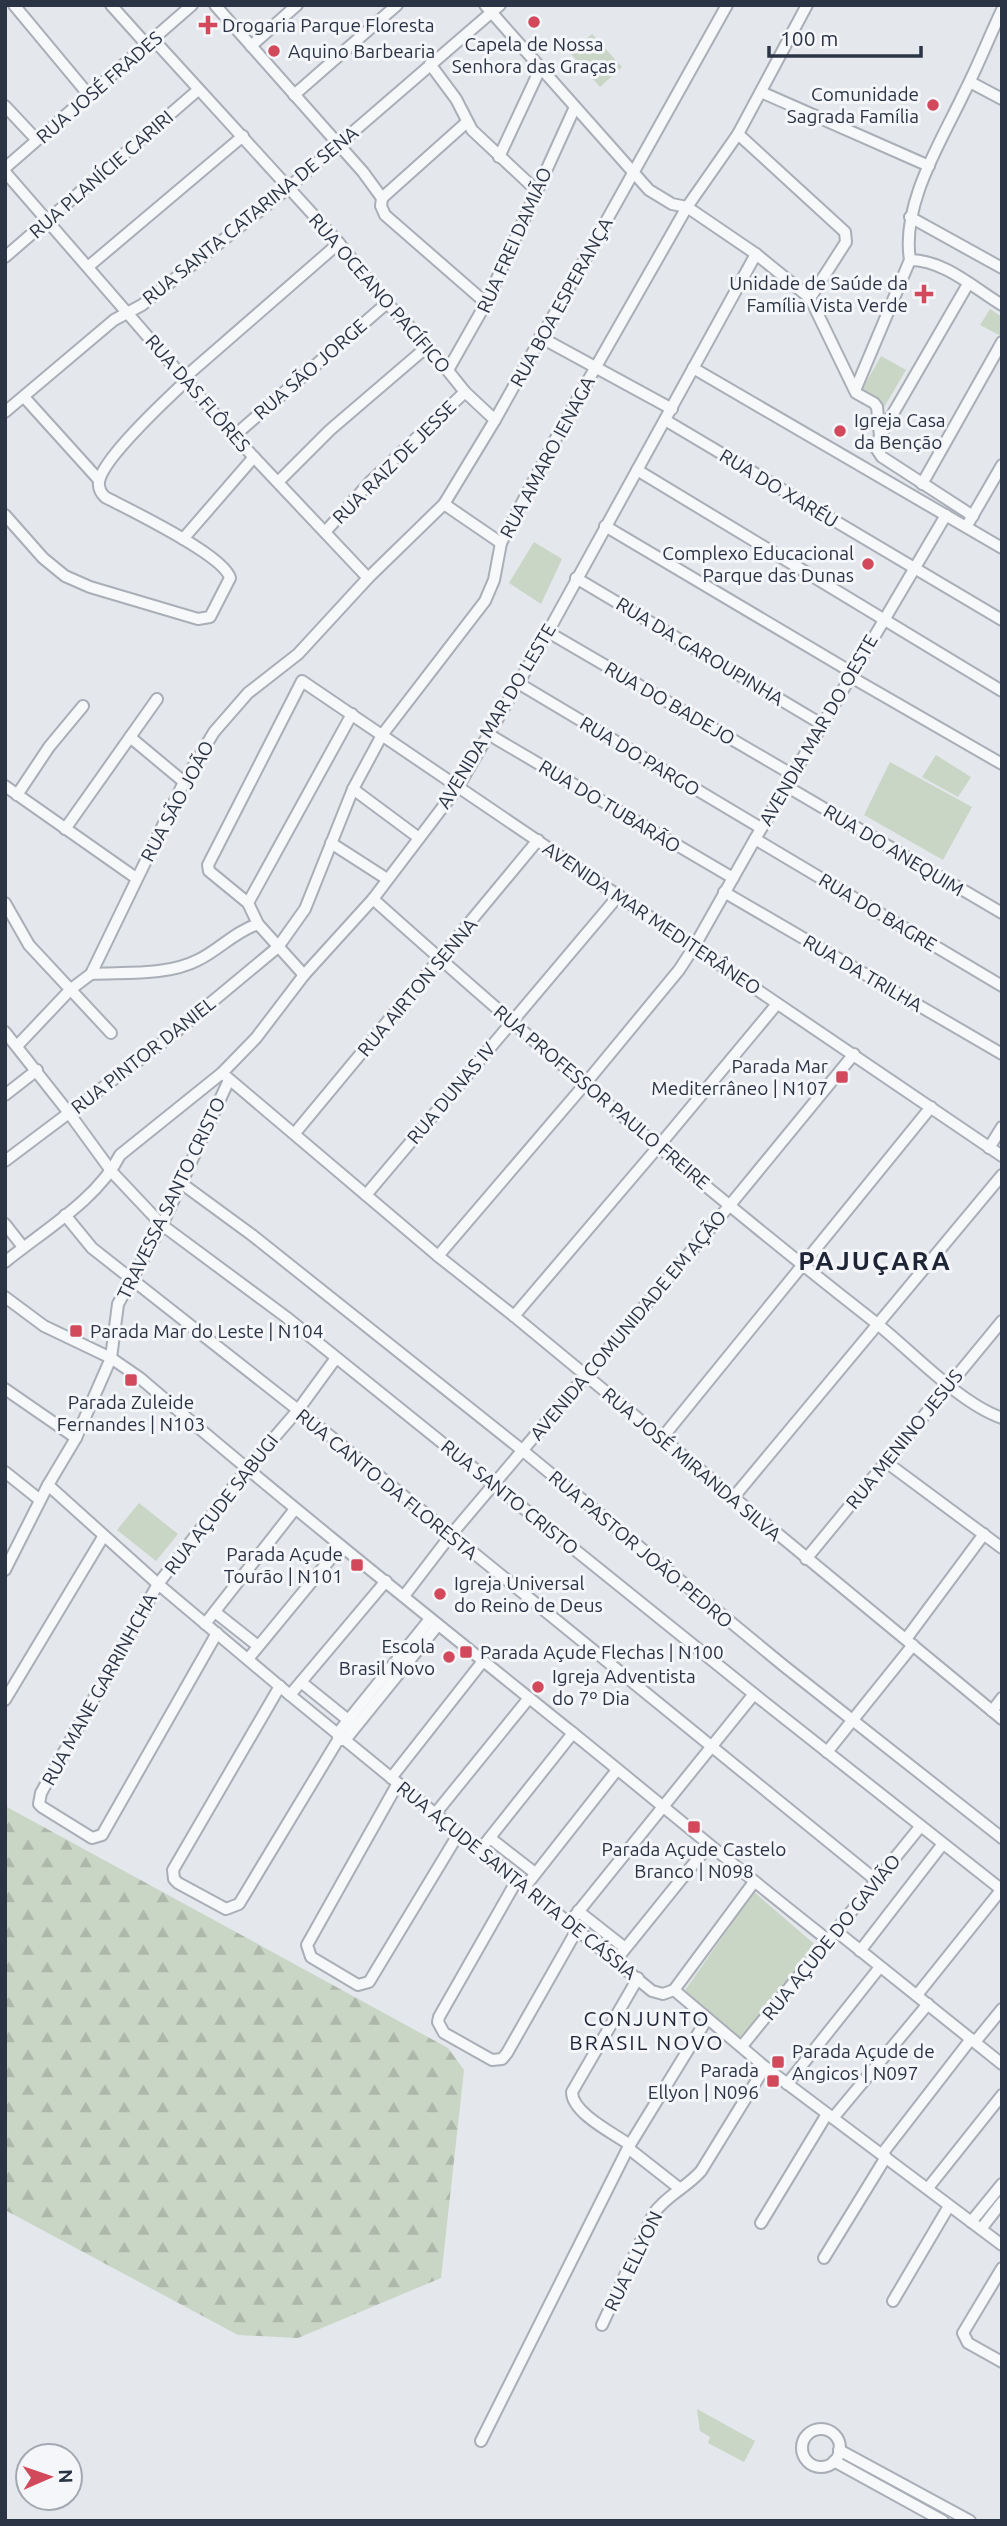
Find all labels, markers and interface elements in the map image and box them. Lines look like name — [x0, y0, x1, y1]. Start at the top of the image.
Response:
place label: Drogaria Parque Floresta — [222, 14, 434, 36]
marker: Capela de Nossa Senhora das Graças — [526, 14, 542, 30]
scale bar — [769, 14, 921, 58]
marker: Drogaria Parque Floresta — [200, 17, 216, 33]
street label: RUA JOSÉ FRADES — [32, 26, 166, 148]
text: 100 m — [780, 26, 838, 50]
place label: Capela de Nossa Senhora das Graças — [452, 33, 616, 77]
place label: Aquino Barbearia — [288, 40, 435, 62]
marker: Aquino Barbearia — [266, 43, 282, 59]
place label: Comunidade Sagrada Família — [787, 83, 919, 127]
marker: Comunidade Sagrada Família — [925, 97, 941, 113]
street label: RUA PLANÍCIE CARIRI — [25, 106, 177, 242]
street label: RUA SANTA CATARINA DE SENA — [138, 121, 363, 309]
street label: RUA FREI DAMIÃO — [472, 164, 556, 316]
street label: RUA OCEANO PACÍFICO — [305, 209, 455, 377]
street label: RUA BOA ESPERANÇA — [505, 213, 617, 390]
place label: Unidade de Saúde da Família Vista Verde — [729, 272, 908, 316]
marker: Unidade de Saúde da Família Vista Verde — [914, 284, 934, 304]
street label: RUA SÃO JORGE — [249, 314, 371, 424]
street label: RUA DAS FLÔRES — [141, 330, 255, 456]
street label: RUA AMARO IENAGA — [495, 372, 599, 542]
street label: RUA RAIZ DE JESSE — [328, 396, 460, 528]
place label: Igreja Casa da Benção — [854, 409, 946, 453]
marker: Igreja Casa da Benção — [832, 423, 848, 439]
street label: RUA DO XARÉU — [716, 444, 842, 532]
place label: Complexo Educacional Parque das Dunas — [662, 542, 854, 586]
marker: Complexo Educacional Parque das Dunas — [860, 556, 876, 572]
street label: RUA DA GAROUPINHA — [612, 592, 788, 710]
street label: AVENIDA MAR DO LESTE — [432, 620, 560, 812]
street label: AVENDIA MAR DO OESTE — [754, 631, 882, 829]
street label: RUA DO BADEJO — [601, 657, 739, 749]
street label: RUA DO PARGO — [576, 712, 704, 800]
street label: RUA SÃO JOÃO — [136, 737, 218, 865]
street label: RUA DO TUBARÃO — [535, 755, 685, 857]
street label: RUA DO ANEQUIM — [820, 800, 968, 900]
street label: AVENIDA MAR MEDITERÂNEO — [539, 837, 765, 999]
street label: RUA DO BAGRE — [815, 868, 941, 956]
street label: RUA AIRTON SENNA — [353, 913, 482, 1061]
street label: RUA DA TRILHA — [799, 930, 927, 1016]
street label: RUA PINTOR DANIEL — [67, 992, 220, 1118]
street label: RUA PROFESSOR PAULO FREIRE — [490, 1000, 714, 1194]
street label: RUA DUNAS IV — [402, 1038, 500, 1148]
place label: Parada Mar Mediterrâneo | N107 — [651, 1055, 828, 1099]
marker: Parada Mar Mediterrâneo | N107 — [834, 1069, 850, 1085]
street label: TRAVESSA SANTO CRISTO — [112, 1093, 230, 1303]
street label: AVENIDA COMUNIDADE EM AÇÃO — [525, 1206, 731, 1444]
district label: PAJUÇARA — [798, 1246, 952, 1276]
place label: Parada Mar do Leste | N104 — [90, 1320, 323, 1342]
marker: Parada Mar do Leste | N104 — [68, 1323, 84, 1339]
street label: RUA MENINO JESUS — [841, 1365, 967, 1513]
marker: Parada Zuleide Fernandes | N103 — [123, 1372, 139, 1388]
street label: RUA JOSÉ MIRANDA SILVA — [598, 1383, 786, 1546]
place label: Parada Zuleide Fernandes | N103 — [57, 1391, 205, 1435]
street label: RUA CANTO DA FLORESTA — [292, 1404, 483, 1564]
street label: RUA AÇUDE SABUGI — [160, 1430, 282, 1578]
street label: RUA SANTO CRISTO — [437, 1435, 583, 1559]
street label: RUA PASTOR JOÃO PEDRO — [545, 1466, 737, 1632]
place label: Parada Açude Tourão | N101 — [224, 1543, 343, 1587]
marker: Parada Açude Tourão | N101 — [349, 1557, 365, 1573]
place label: Igreja Universal do Reino de Deus — [454, 1572, 603, 1616]
marker: Igreja Universal do Reino de Deus — [432, 1586, 448, 1602]
street label: RUA MANE GARRINHCHA — [37, 1588, 161, 1789]
place label: Escola Brasil Novo — [339, 1635, 435, 1679]
place label: Parada Açude Flechas | N100 — [480, 1641, 724, 1663]
marker: Parada Açude Flechas | N100 — [458, 1644, 474, 1660]
marker: Escola Brasil Novo — [441, 1649, 457, 1665]
place label: Igreja Adventista do 7º Dia — [552, 1665, 696, 1709]
marker: Igreja Adventista do 7º Dia — [530, 1679, 546, 1695]
street label: RUA AÇUDE SANTA RITA DE CÁSSIA — [393, 1776, 642, 1984]
marker: Parada Açude Castelo Branco | N098 — [686, 1819, 702, 1835]
place label: Parada Açude Castelo Branco | N098 — [602, 1838, 786, 1882]
street label: RUA AÇUDE DO GAVIÃO — [757, 1850, 905, 2024]
district label: CONJUNTO BRASIL NOVO — [569, 2006, 725, 2054]
place label: Parada Açude de Angicos | N097 — [792, 2040, 935, 2084]
marker: Parada Açude de Angicos | N097 — [770, 2054, 786, 2070]
place label: Parada Ellyon | N096 — [648, 2059, 759, 2103]
marker: Parada Ellyon | N096 — [765, 2073, 781, 2089]
street label: RUA ELLYON — [599, 2208, 667, 2314]
north arrow — [14, 2442, 84, 2512]
text: N — [55, 2469, 77, 2484]

